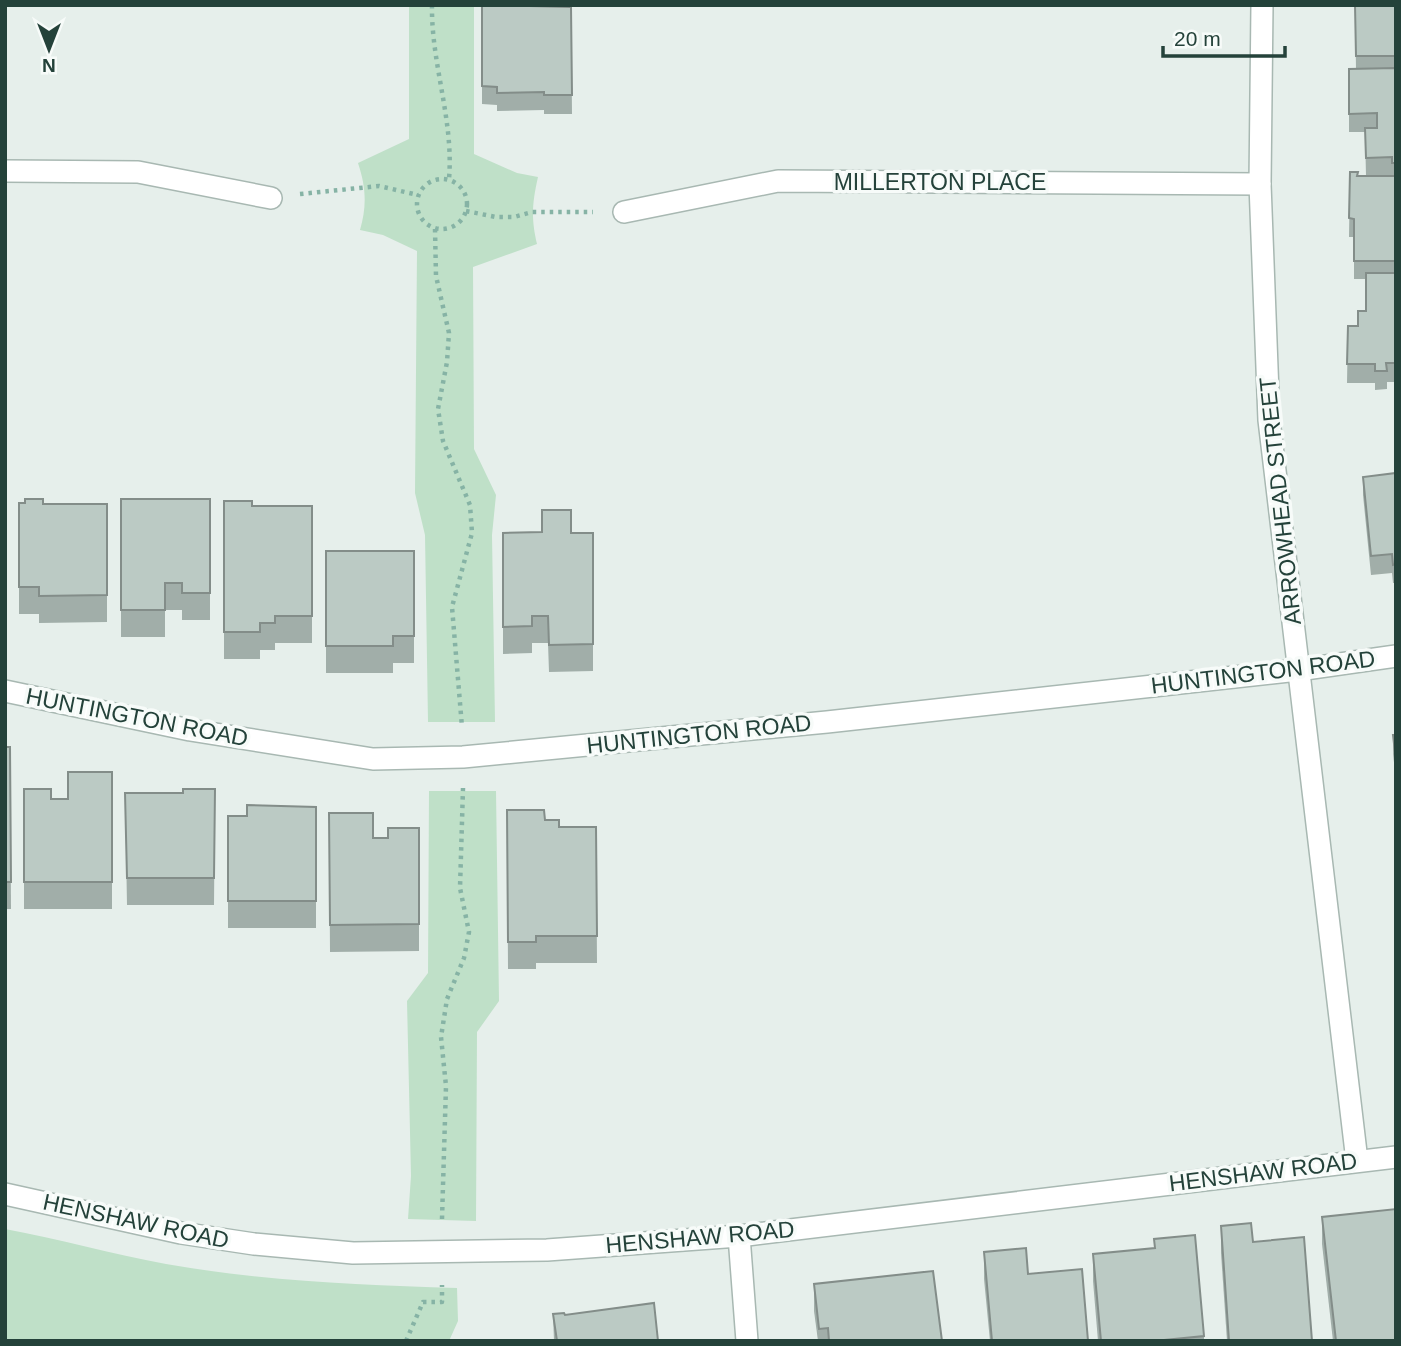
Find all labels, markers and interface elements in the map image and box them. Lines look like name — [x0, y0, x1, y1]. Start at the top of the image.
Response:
north arrow — [14, 14, 84, 84]
scale bar — [1163, 14, 1286, 58]
text: 20 m — [1174, 27, 1221, 50]
text: N — [42, 55, 56, 76]
street label: MILLERTON PLACE — [834, 169, 1046, 195]
street label: ARROWHEAD STREET — [1254, 376, 1306, 626]
street label: HUNTINGTON ROAD — [1149, 645, 1377, 699]
street label: HUNTINGTON ROAD — [24, 683, 250, 751]
street label: HUNTINGTON ROAD — [585, 709, 813, 759]
street label: HENSHAW ROAD — [1167, 1148, 1359, 1196]
street label: HENSHAW ROAD — [41, 1189, 231, 1253]
street label: HENSHAW ROAD — [604, 1216, 796, 1258]

